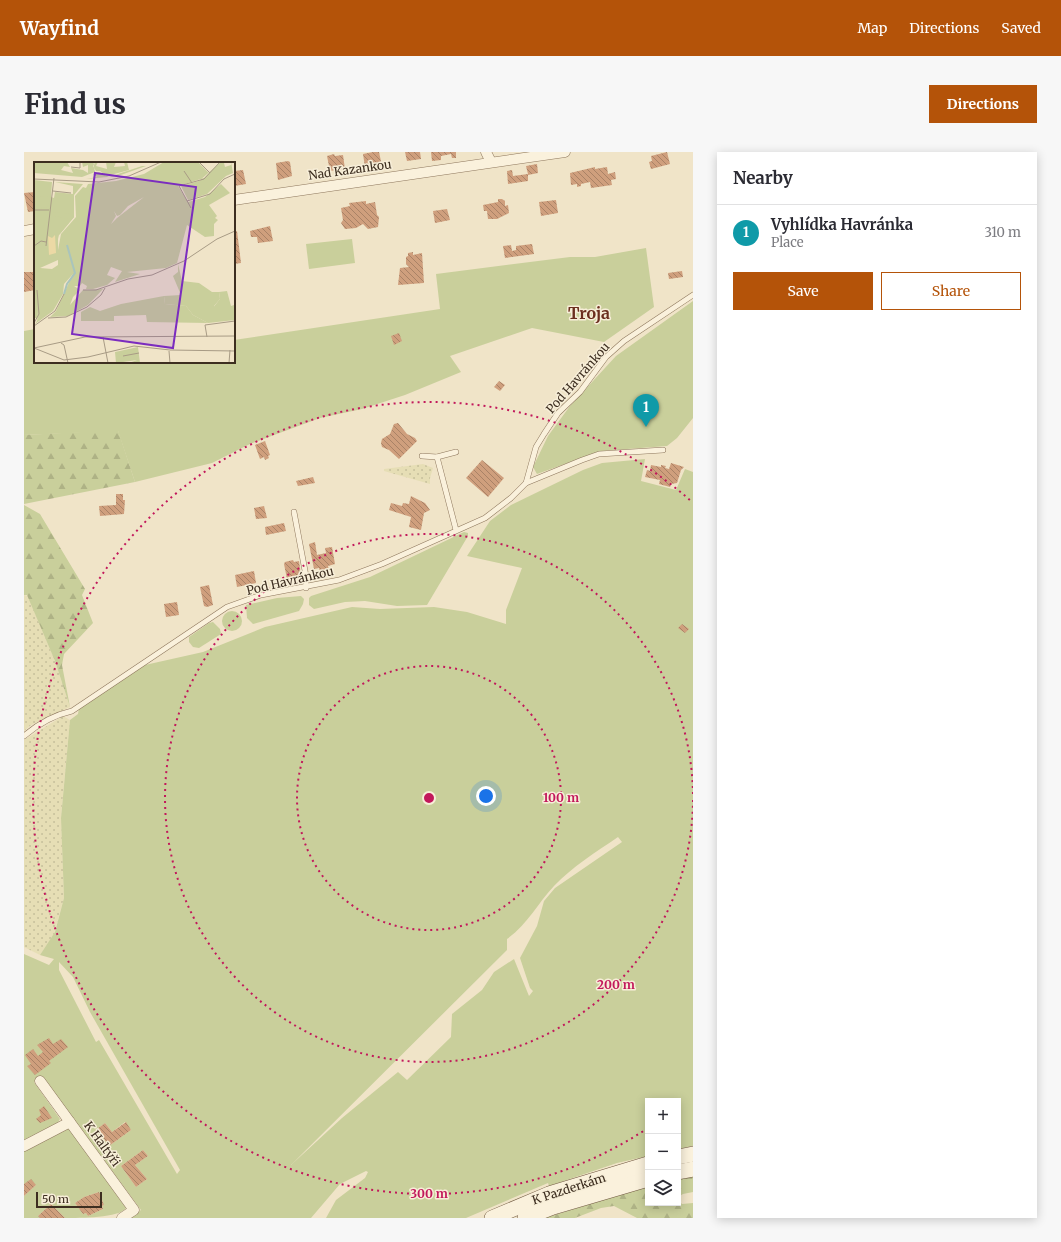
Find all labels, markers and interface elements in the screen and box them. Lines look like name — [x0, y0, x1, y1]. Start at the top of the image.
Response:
text: Wayfind — [20, 16, 99, 40]
text: Map — [857, 19, 887, 37]
text: Directions — [909, 19, 979, 37]
text: Saved — [1001, 19, 1041, 37]
button: Directions — [929, 85, 1037, 123]
text: Find us — [24, 86, 126, 122]
street label: Nad Kazankou — [307, 156, 393, 183]
inset map — [34, 162, 235, 363]
text: Nearby — [733, 167, 793, 189]
text: Vyhlídka Havránka — [771, 215, 913, 234]
text: 1 — [743, 224, 749, 241]
text: 310 m — [984, 224, 1021, 241]
text: Place — [771, 234, 804, 251]
button: Save — [733, 272, 873, 310]
button: Share — [881, 272, 1021, 310]
district label: Troja — [568, 303, 610, 323]
street label: Pod Havránkou — [543, 339, 613, 416]
pin: 1 — [633, 394, 659, 427]
street label: Pod Havránkou — [245, 563, 335, 598]
your location — [476, 786, 496, 806]
text: 100 m — [543, 790, 579, 805]
centre of rings — [422, 791, 436, 805]
text: 200 m — [597, 977, 635, 992]
map controls — [645, 1098, 681, 1206]
button: + — [645, 1098, 681, 1134]
street label: K Haltýři — [81, 1118, 124, 1169]
button: − — [645, 1134, 681, 1170]
street label: K Pazderkám — [530, 1170, 608, 1207]
button: layers — [645, 1170, 681, 1206]
text: 300 m — [410, 1186, 448, 1201]
scale bar — [36, 1190, 102, 1209]
text: 50 m — [42, 1192, 69, 1206]

